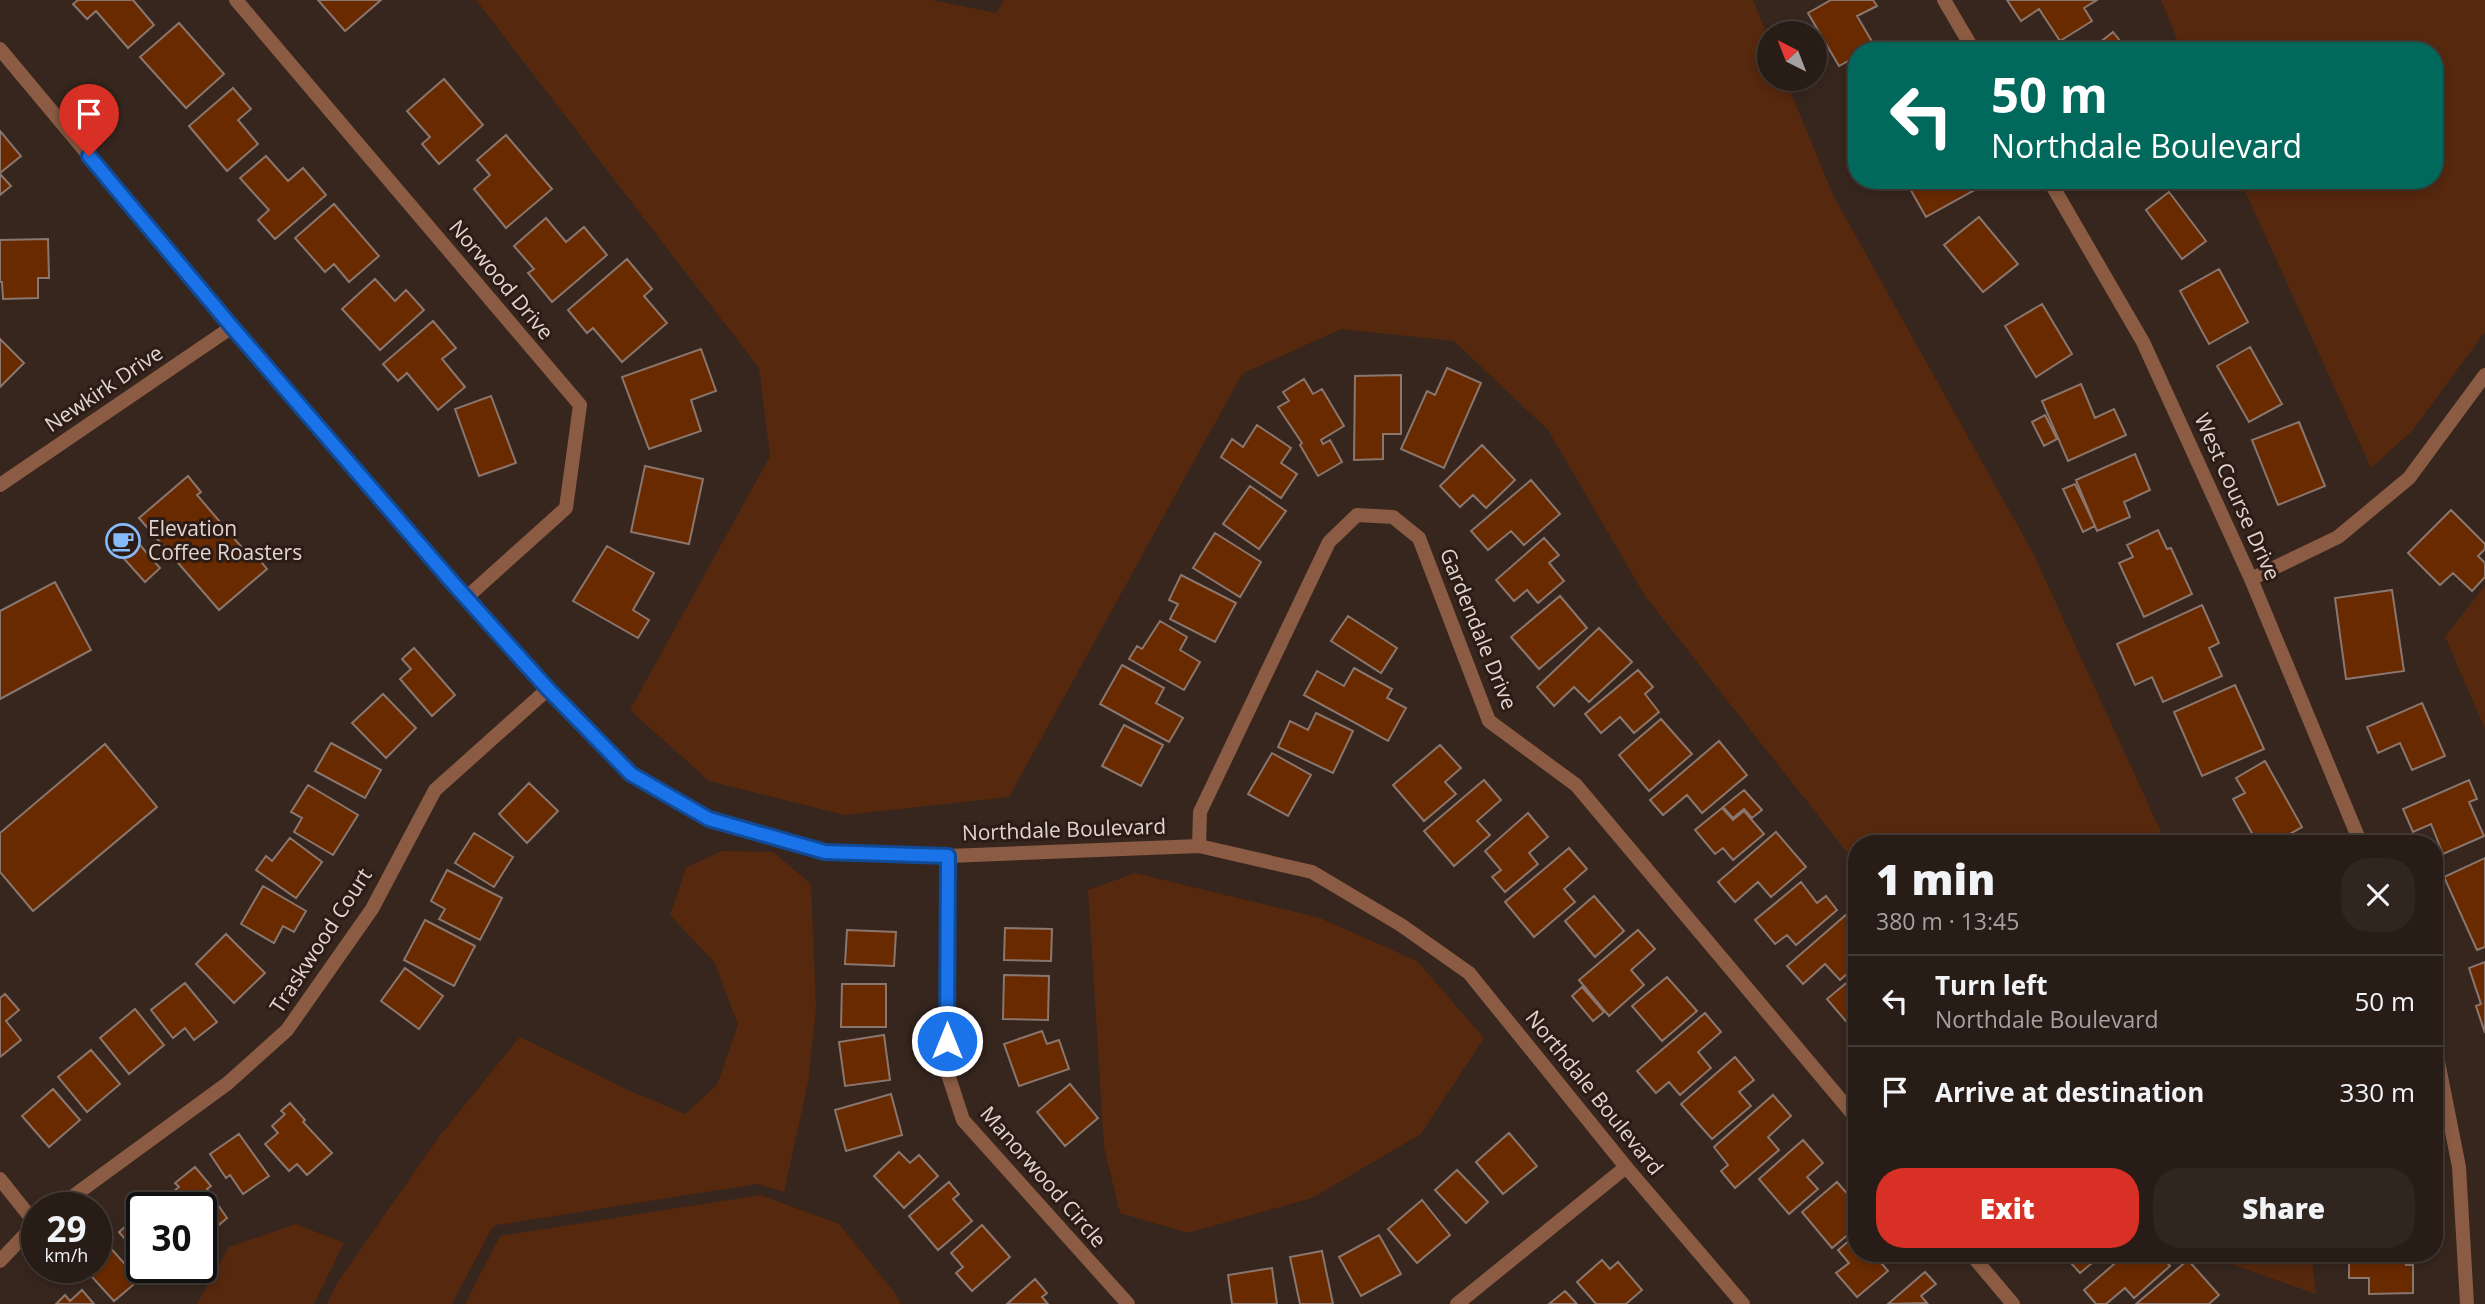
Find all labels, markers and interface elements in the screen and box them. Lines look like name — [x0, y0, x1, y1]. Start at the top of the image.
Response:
north arrow — [1757, 21, 1827, 91]
map controls — [1757, 21, 1827, 91]
text: 50 m — [1991, 61, 2108, 127]
icon: left — [1876, 70, 1967, 161]
pin — [59, 84, 119, 156]
icon: arrive — [70, 95, 108, 133]
text: Northdale Boulevard — [1991, 124, 2302, 167]
street label: Norwood Drive — [443, 214, 560, 345]
street label: Newkirk Drive — [39, 338, 168, 438]
street label: West Course Drive — [2188, 409, 2287, 585]
place label: Elevation Coffee Roasters — [148, 514, 302, 566]
cafe icon: Elevation Coffee Roasters — [104, 522, 142, 560]
street label: Gardendale Drive — [1434, 544, 1524, 713]
street label: Northdale Boulevard — [961, 811, 1167, 847]
text: 1 min — [1876, 850, 1995, 907]
button: close — [2341, 858, 2415, 932]
street label: Traskwood Court — [263, 863, 378, 1018]
text: 380 m · 13:45 — [1876, 905, 2019, 937]
text: Turn left — [1935, 967, 2047, 1003]
icon: left — [1876, 982, 1914, 1020]
text: 50 m — [2354, 983, 2415, 1019]
text: Northdale Boulevard — [1935, 1003, 2159, 1035]
position arrow — [910, 1004, 984, 1078]
street label: Northdale Boulevard — [1520, 1004, 1670, 1181]
icon: arrive — [1876, 1073, 1914, 1111]
text: Arrive at destination — [1935, 1074, 2204, 1110]
text: 330 m — [2340, 1074, 2415, 1110]
street label: Manorwood Circle — [975, 1100, 1113, 1253]
button: Exit — [1876, 1168, 2139, 1248]
button: Share — [2153, 1168, 2415, 1248]
speed limit sign: 30 — [126, 1192, 217, 1283]
text: 29 — [46, 1205, 87, 1252]
text: km/h — [45, 1243, 88, 1267]

